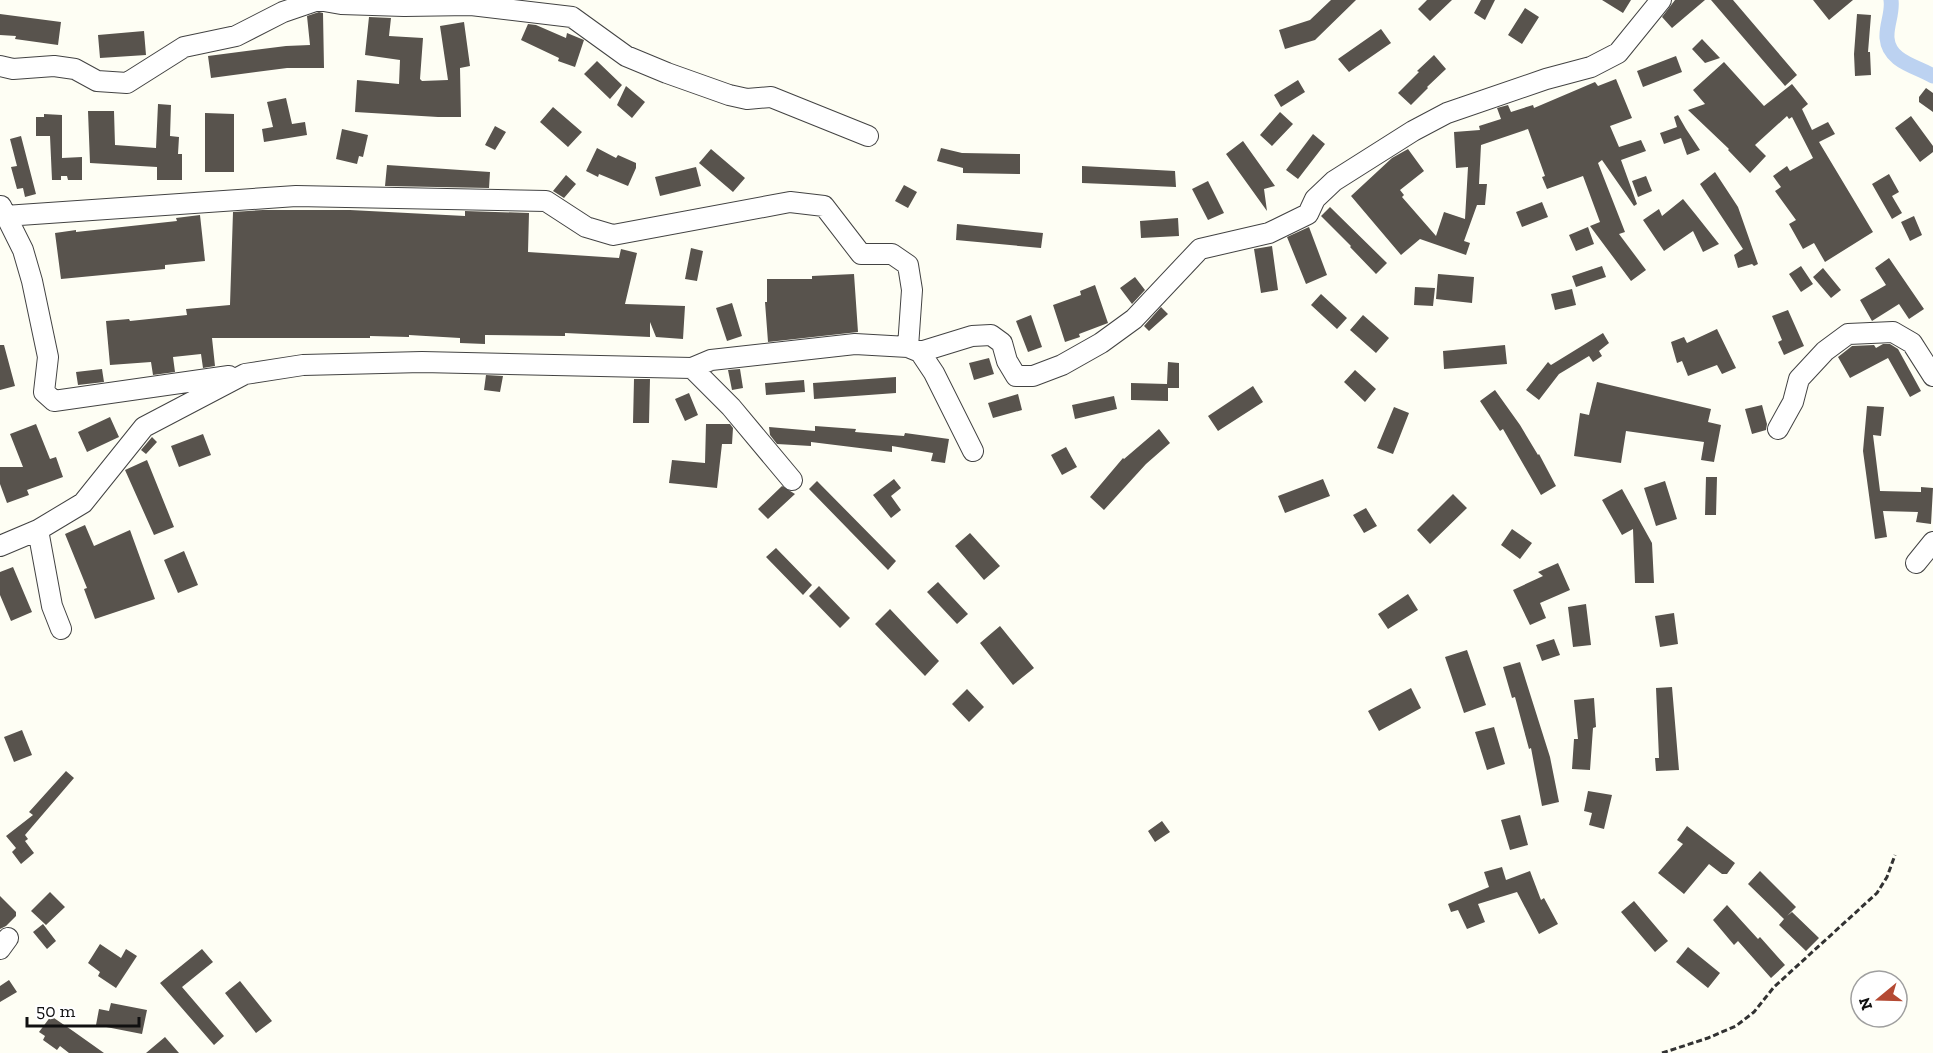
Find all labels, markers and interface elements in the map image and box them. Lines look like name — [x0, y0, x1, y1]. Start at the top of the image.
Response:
north arrow — [1849, 969, 1909, 1029]
scale bar — [27, 990, 140, 1028]
text: N — [1854, 995, 1876, 1013]
text: 50 m — [36, 1000, 76, 1022]

